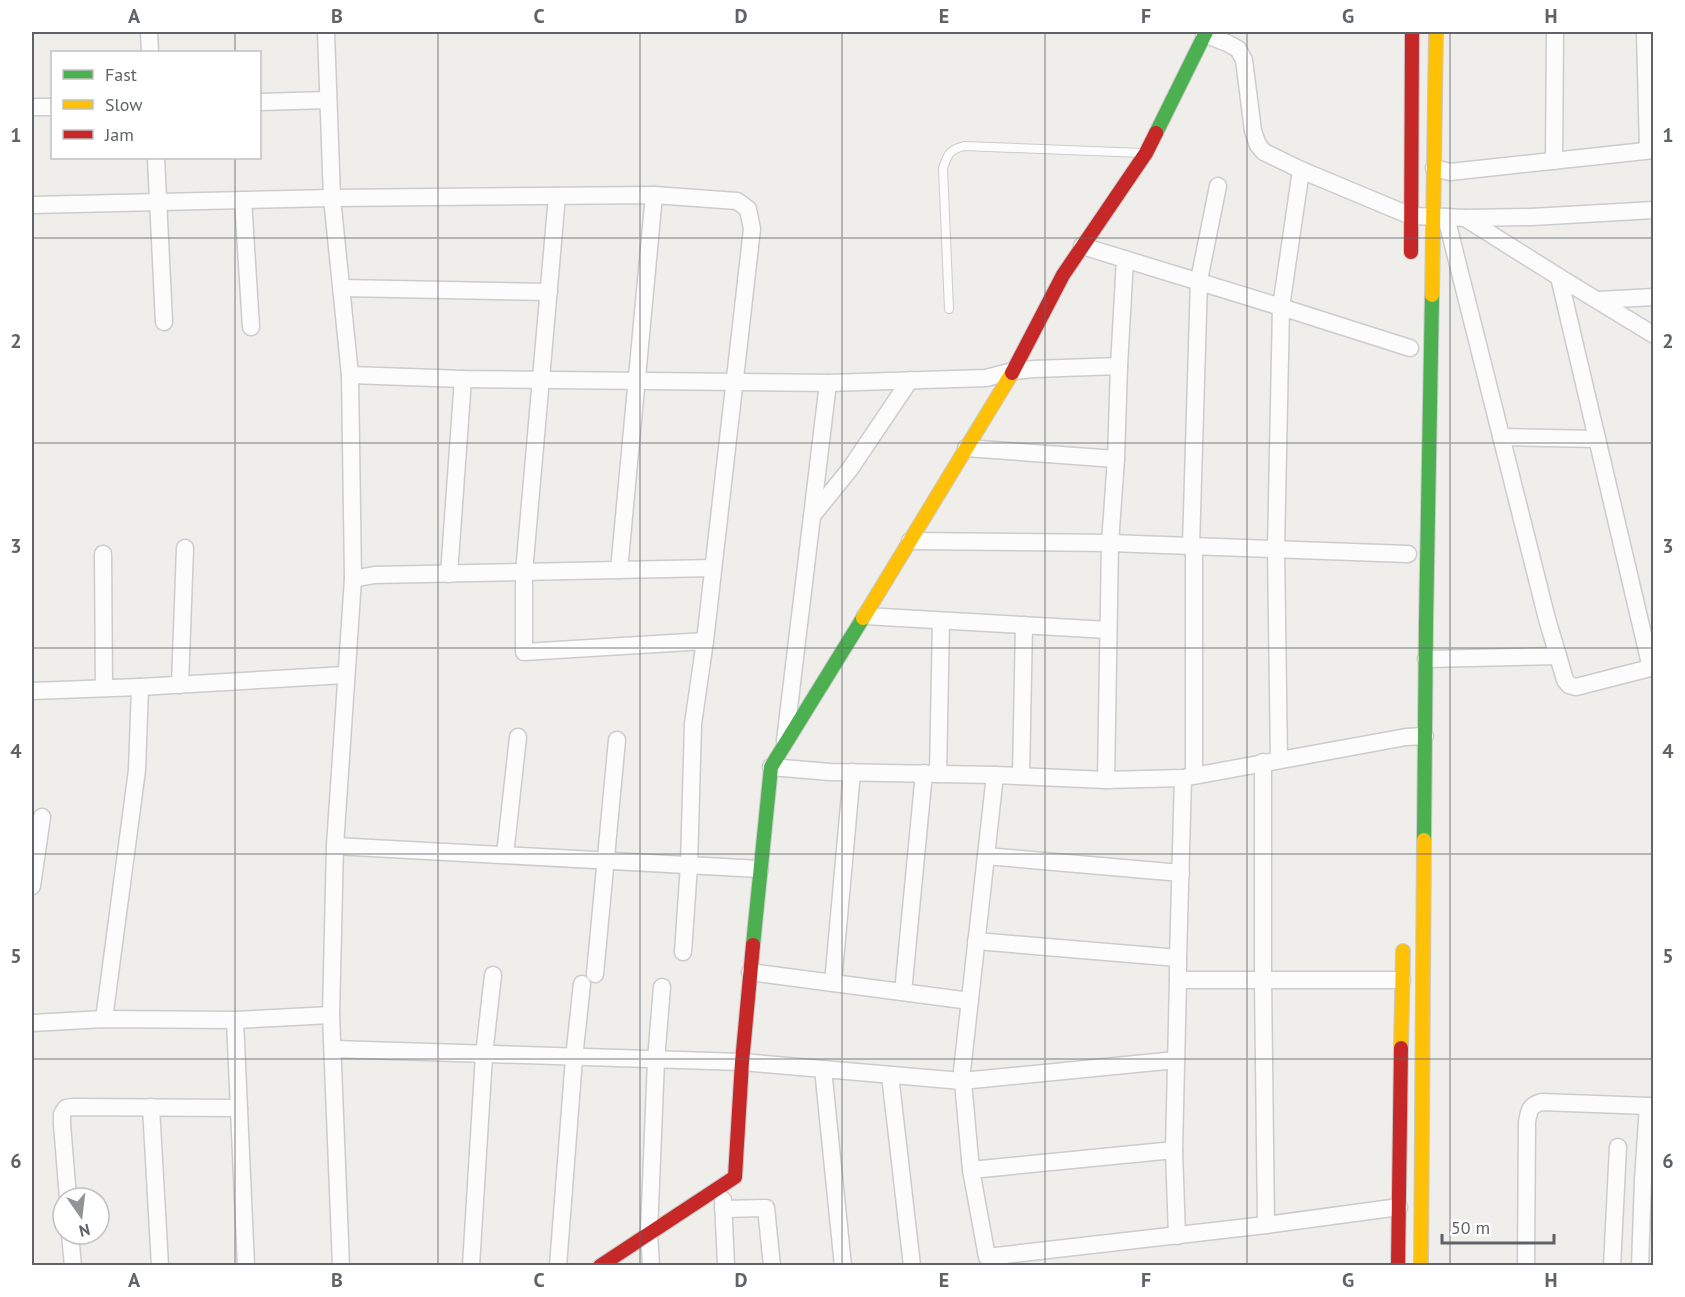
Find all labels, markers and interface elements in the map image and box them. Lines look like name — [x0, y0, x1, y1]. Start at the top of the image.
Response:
text: A — [128, 3, 141, 29]
text: B — [331, 3, 343, 29]
text: C — [533, 3, 545, 29]
text: D — [735, 3, 748, 29]
text: E — [939, 3, 949, 29]
text: F — [1141, 3, 1151, 29]
text: G — [1342, 3, 1354, 29]
text: H — [1544, 3, 1558, 29]
legend — [51, 51, 261, 159]
text: Fast — [105, 63, 137, 86]
text: Slow — [105, 93, 143, 116]
text: 1 — [10, 122, 22, 148]
text: 1 — [1662, 122, 1674, 148]
text: Jam — [104, 123, 134, 146]
text: 2 — [10, 328, 22, 354]
text: 2 — [1662, 328, 1674, 354]
text: 3 — [10, 533, 22, 559]
text: 3 — [1662, 533, 1674, 559]
text: 4 — [10, 738, 22, 764]
text: 4 — [1662, 738, 1674, 764]
text: 5 — [10, 943, 22, 969]
text: 5 — [1662, 943, 1674, 969]
text: 6 — [10, 1148, 22, 1174]
text: 6 — [1662, 1148, 1674, 1174]
north arrow — [51, 1186, 111, 1246]
scale bar — [1442, 1207, 1554, 1245]
text: 50 m — [1451, 1216, 1490, 1239]
text: N — [77, 1220, 92, 1242]
text: A — [128, 1267, 141, 1293]
text: B — [331, 1267, 343, 1293]
text: C — [533, 1267, 545, 1293]
text: D — [735, 1267, 748, 1293]
text: E — [939, 1267, 949, 1293]
text: F — [1141, 1267, 1151, 1293]
text: G — [1342, 1267, 1354, 1293]
text: H — [1544, 1267, 1558, 1293]

